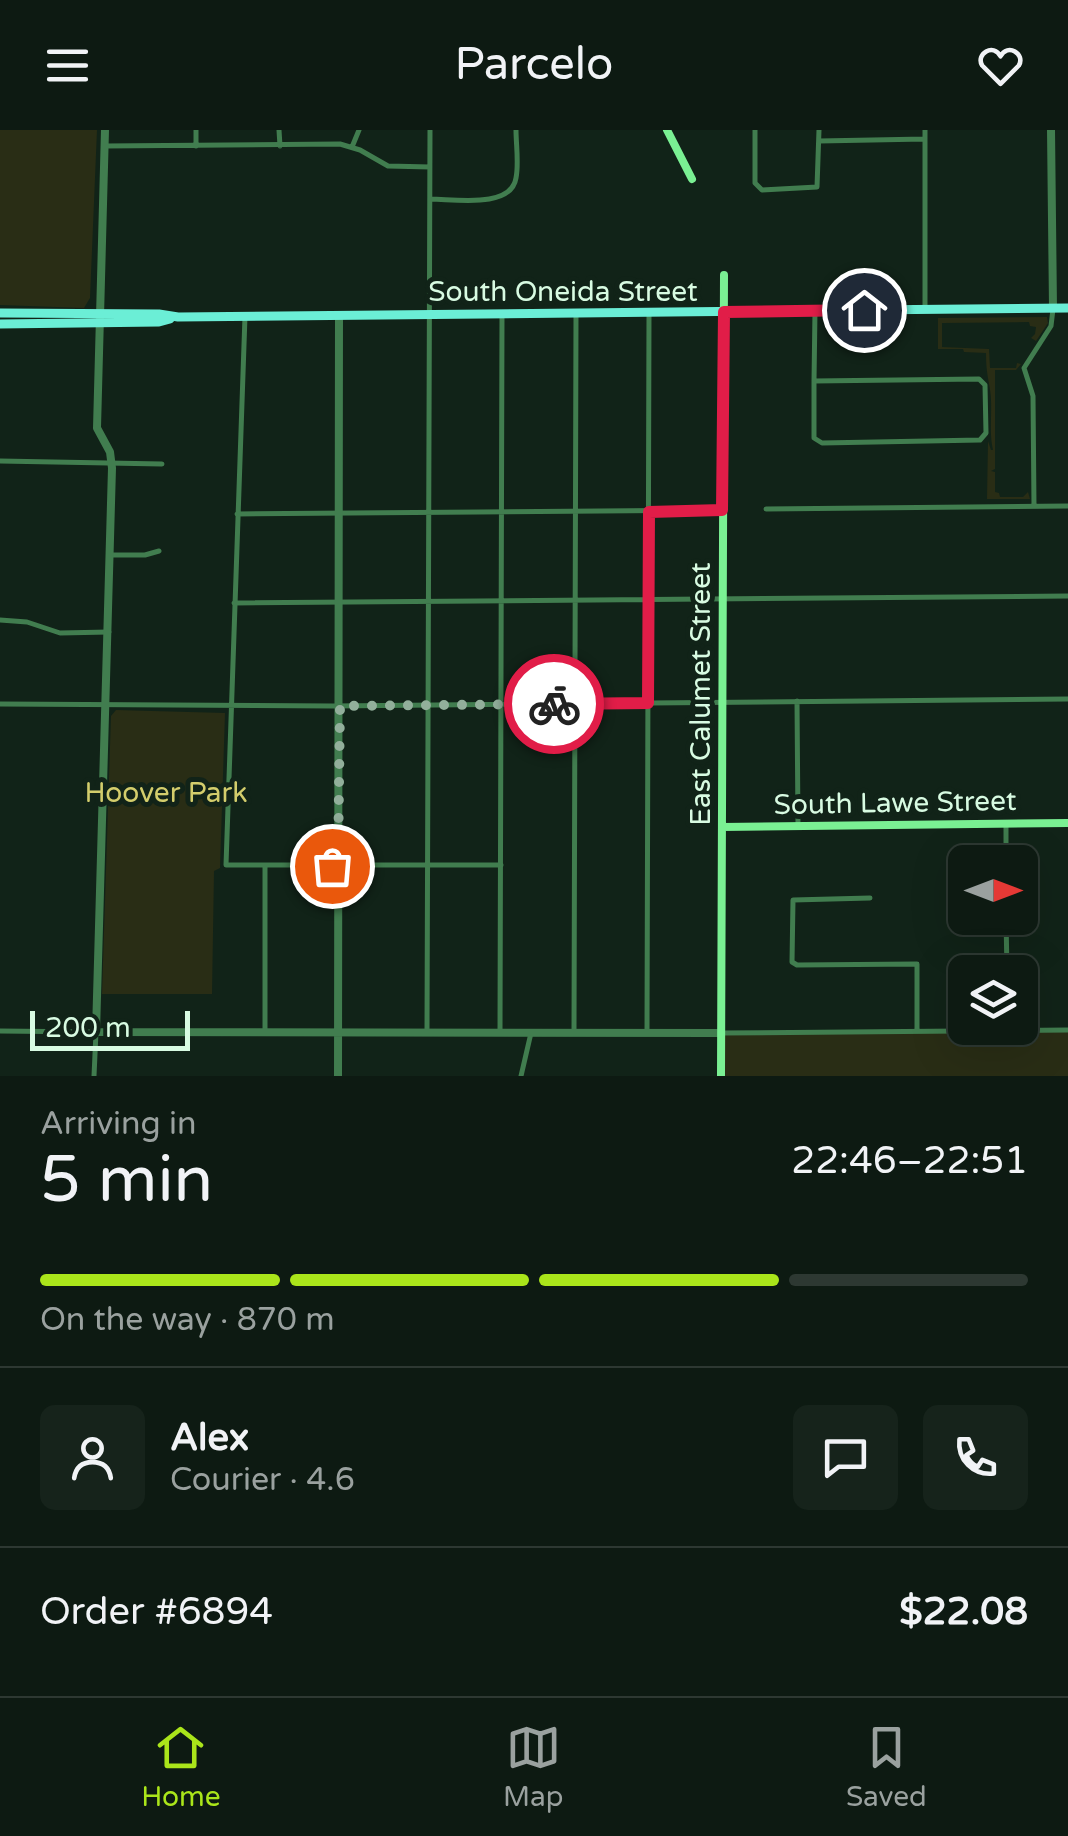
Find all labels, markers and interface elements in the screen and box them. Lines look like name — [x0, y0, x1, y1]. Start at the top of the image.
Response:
icon: menu — [40, 38, 95, 93]
text: Parcelo — [455, 38, 613, 92]
icon: heart — [973, 38, 1028, 93]
pin — [822, 268, 907, 353]
street label: South Oneida Street — [428, 275, 698, 309]
icon: home — [837, 283, 892, 338]
street label: East Calumet Street — [684, 562, 718, 826]
courier — [504, 654, 604, 754]
icon: bike — [527, 677, 582, 732]
park label: Hoover Park — [85, 776, 247, 810]
street label: South Lawe Street — [773, 784, 1017, 822]
pin — [290, 824, 375, 909]
icon: bag — [305, 839, 360, 894]
north arrow — [948, 845, 1038, 935]
map controls — [948, 845, 1038, 1045]
button: layers — [948, 955, 1038, 1045]
scale bar — [30, 1006, 190, 1050]
text: 200 m — [45, 1011, 131, 1045]
text: Arriving in — [40, 1105, 197, 1143]
text: 22:46–22:51 — [791, 1138, 1028, 1184]
text: 5 min — [40, 1141, 213, 1220]
text: On the way · 870 m — [40, 1301, 335, 1339]
button: person — [40, 1405, 145, 1510]
button: chat — [793, 1405, 898, 1510]
button: phone — [923, 1405, 1028, 1510]
text: Alex — [170, 1415, 249, 1461]
text: Courier · 4.6 — [170, 1461, 355, 1499]
text: Order #6894 — [40, 1589, 273, 1635]
text: $22.08 — [899, 1589, 1028, 1635]
tab: Home — [141, 1720, 221, 1814]
tab: Map — [503, 1720, 563, 1814]
tab: Saved — [846, 1720, 927, 1814]

